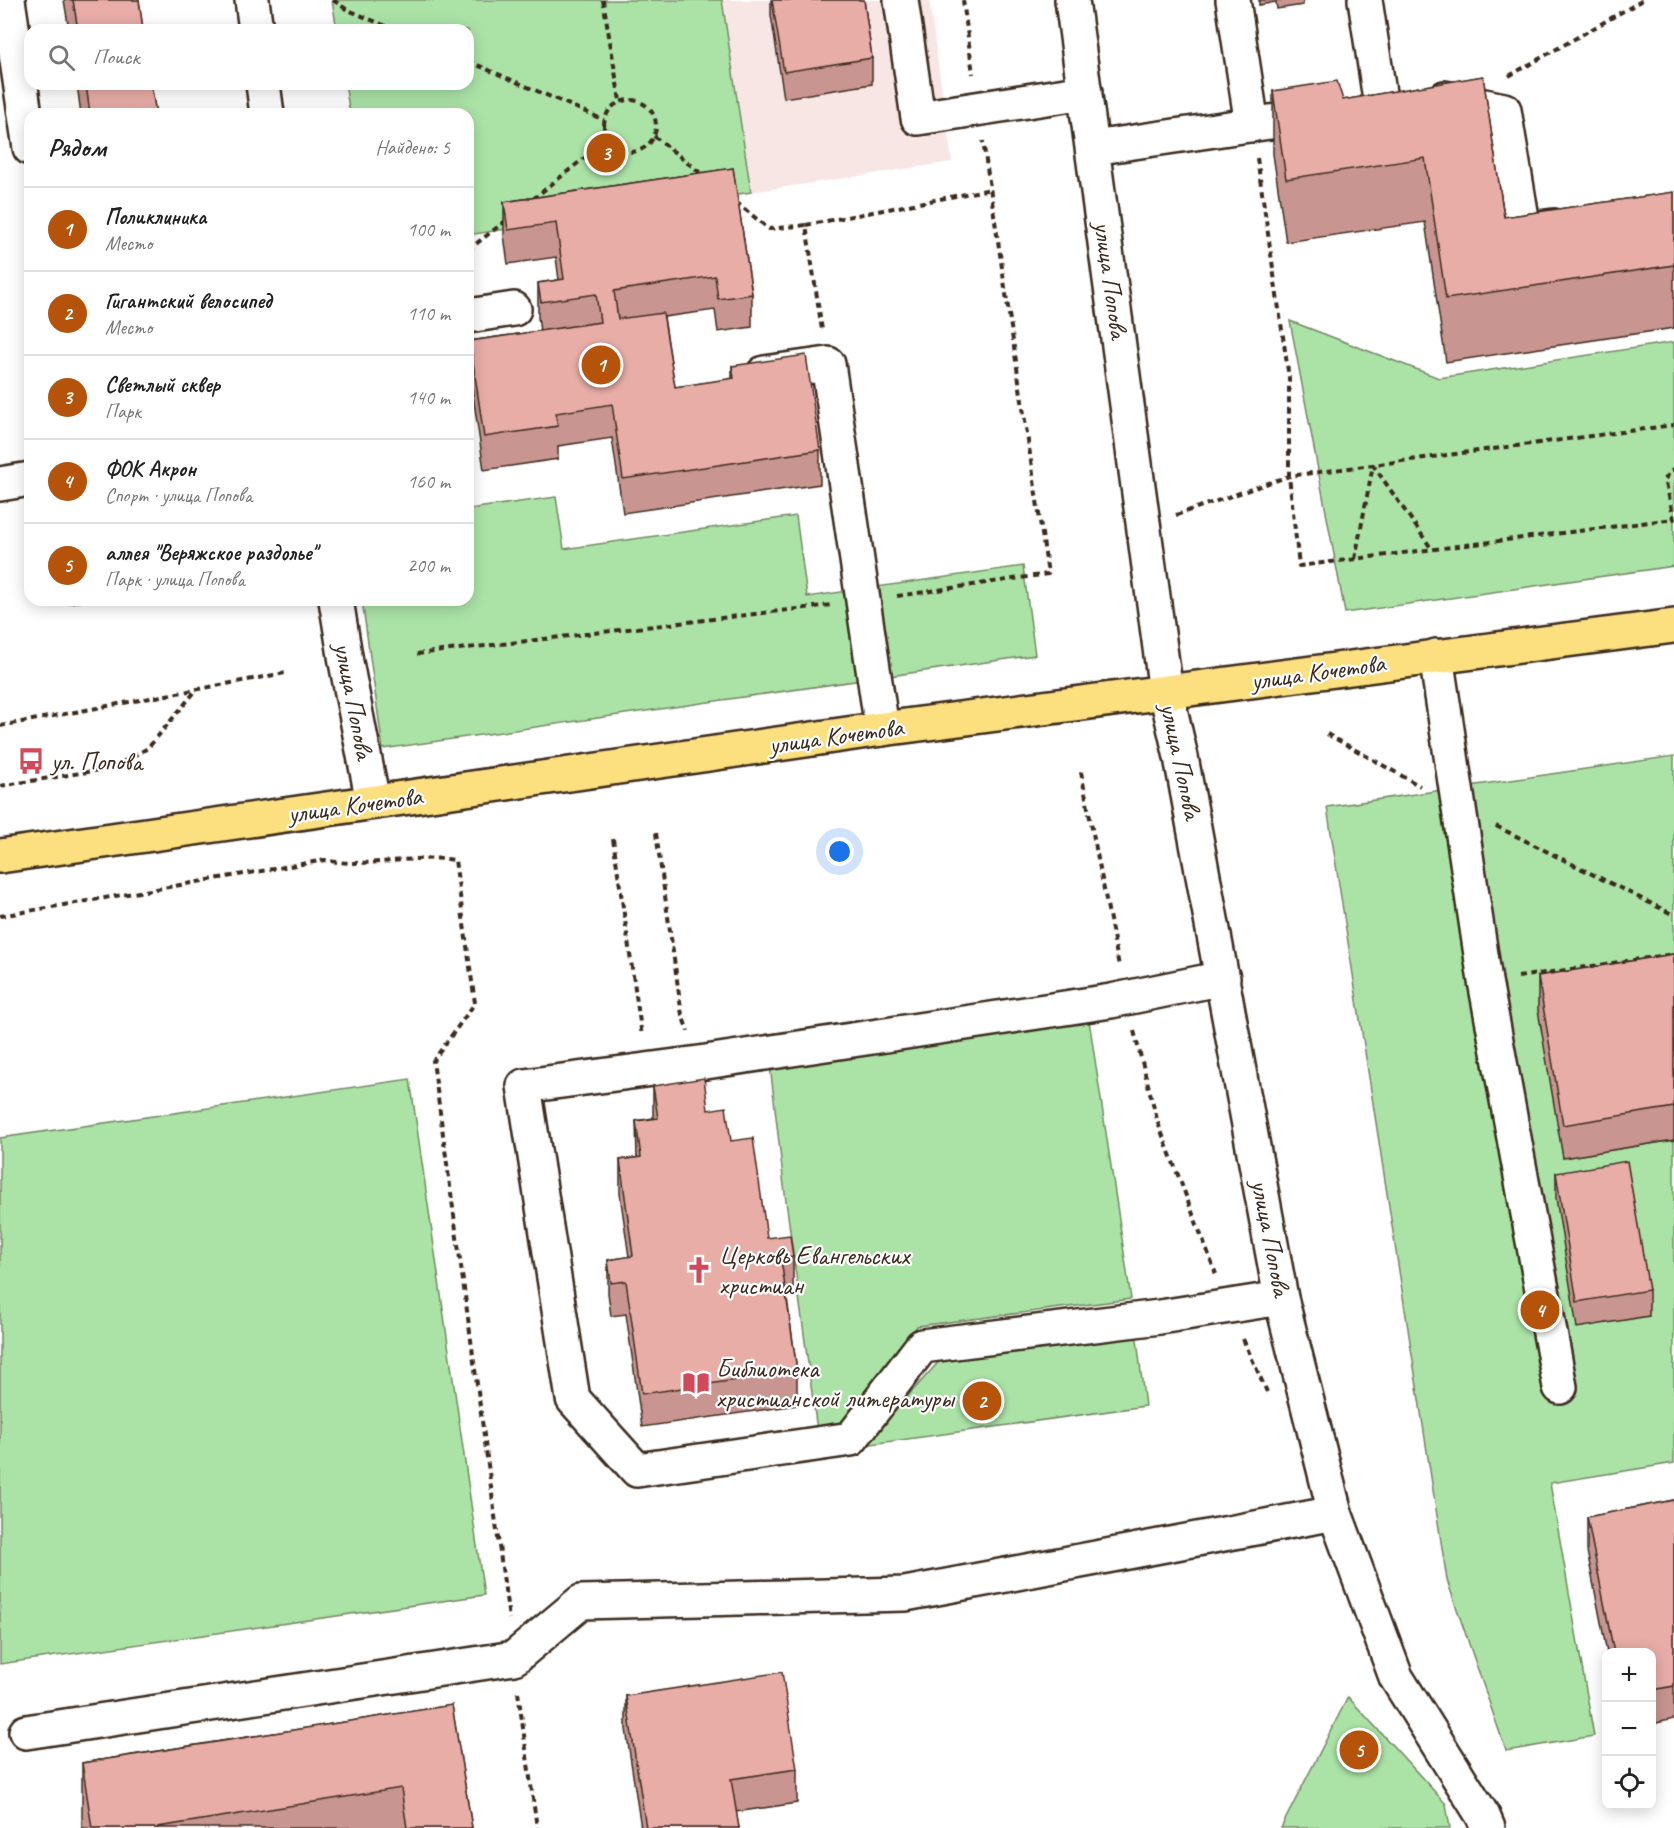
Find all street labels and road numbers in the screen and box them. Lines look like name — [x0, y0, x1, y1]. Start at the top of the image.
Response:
street label: улица Попова — [1086, 217, 1136, 343]
street label: улица Попова — [326, 638, 382, 764]
street label: улица Кочетова — [1247, 646, 1389, 698]
street label: улица Попова — [1152, 698, 1210, 824]
street label: улица Кочетова — [765, 710, 907, 762]
street label: улица Кочетова — [284, 779, 426, 831]
street label: улица Попова — [1243, 1175, 1299, 1301]

